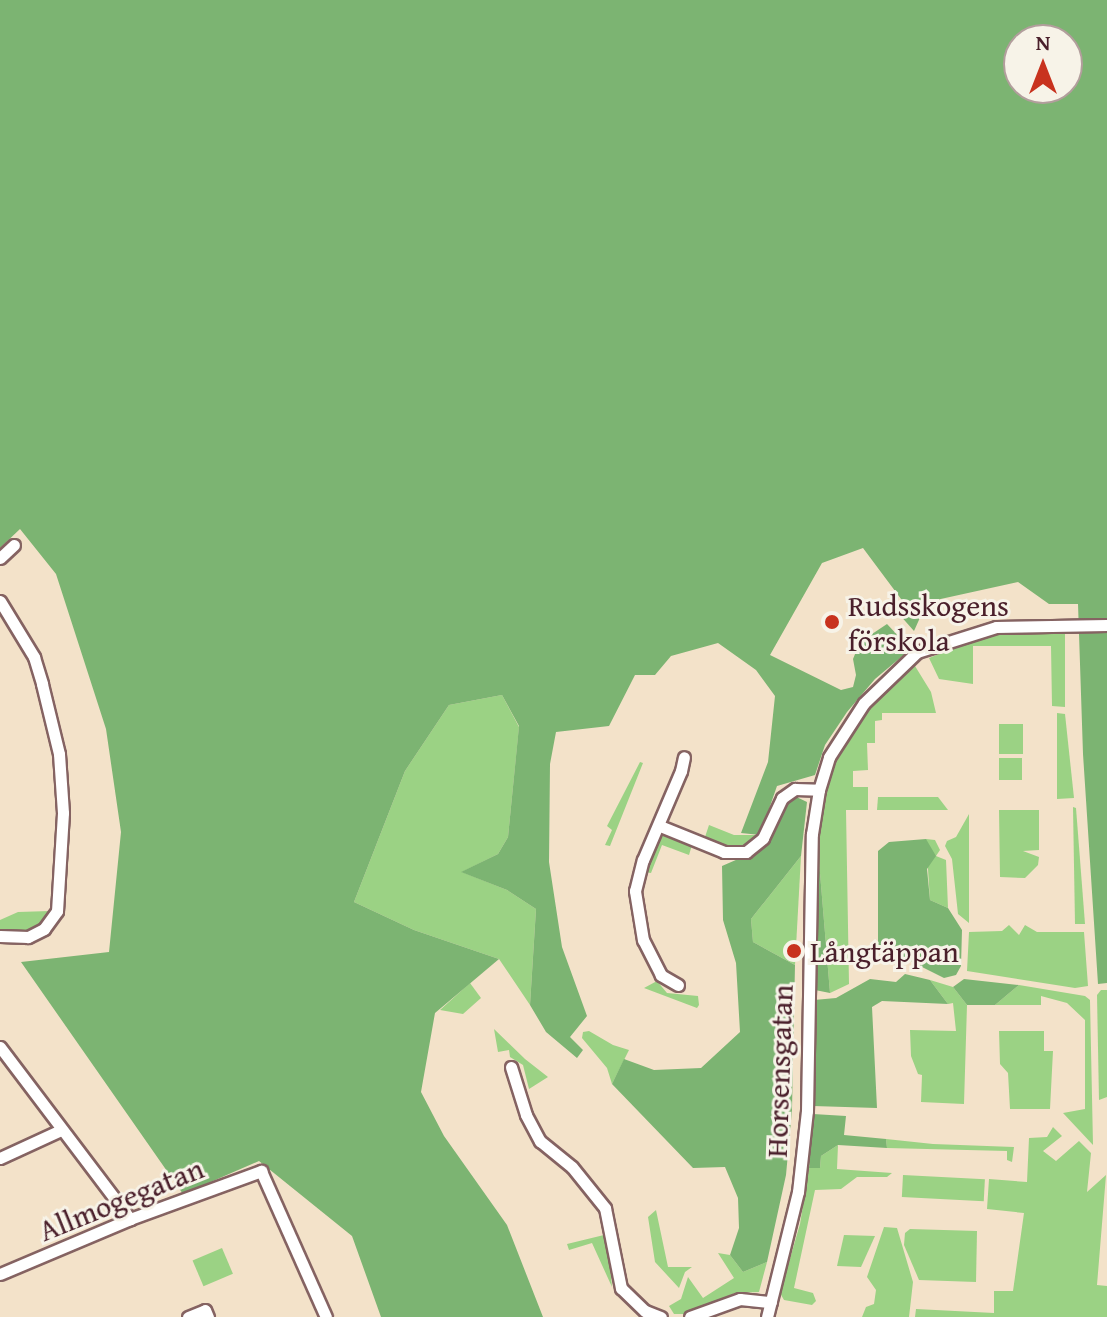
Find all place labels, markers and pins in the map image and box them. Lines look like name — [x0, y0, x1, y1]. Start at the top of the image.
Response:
place label: Rudsskogens förskola — [848, 587, 1009, 658]
marker: Rudsskogens förskola — [823, 613, 841, 631]
place label: Långtäppan — [810, 933, 959, 969]
marker: Långtäppan — [785, 942, 803, 960]

